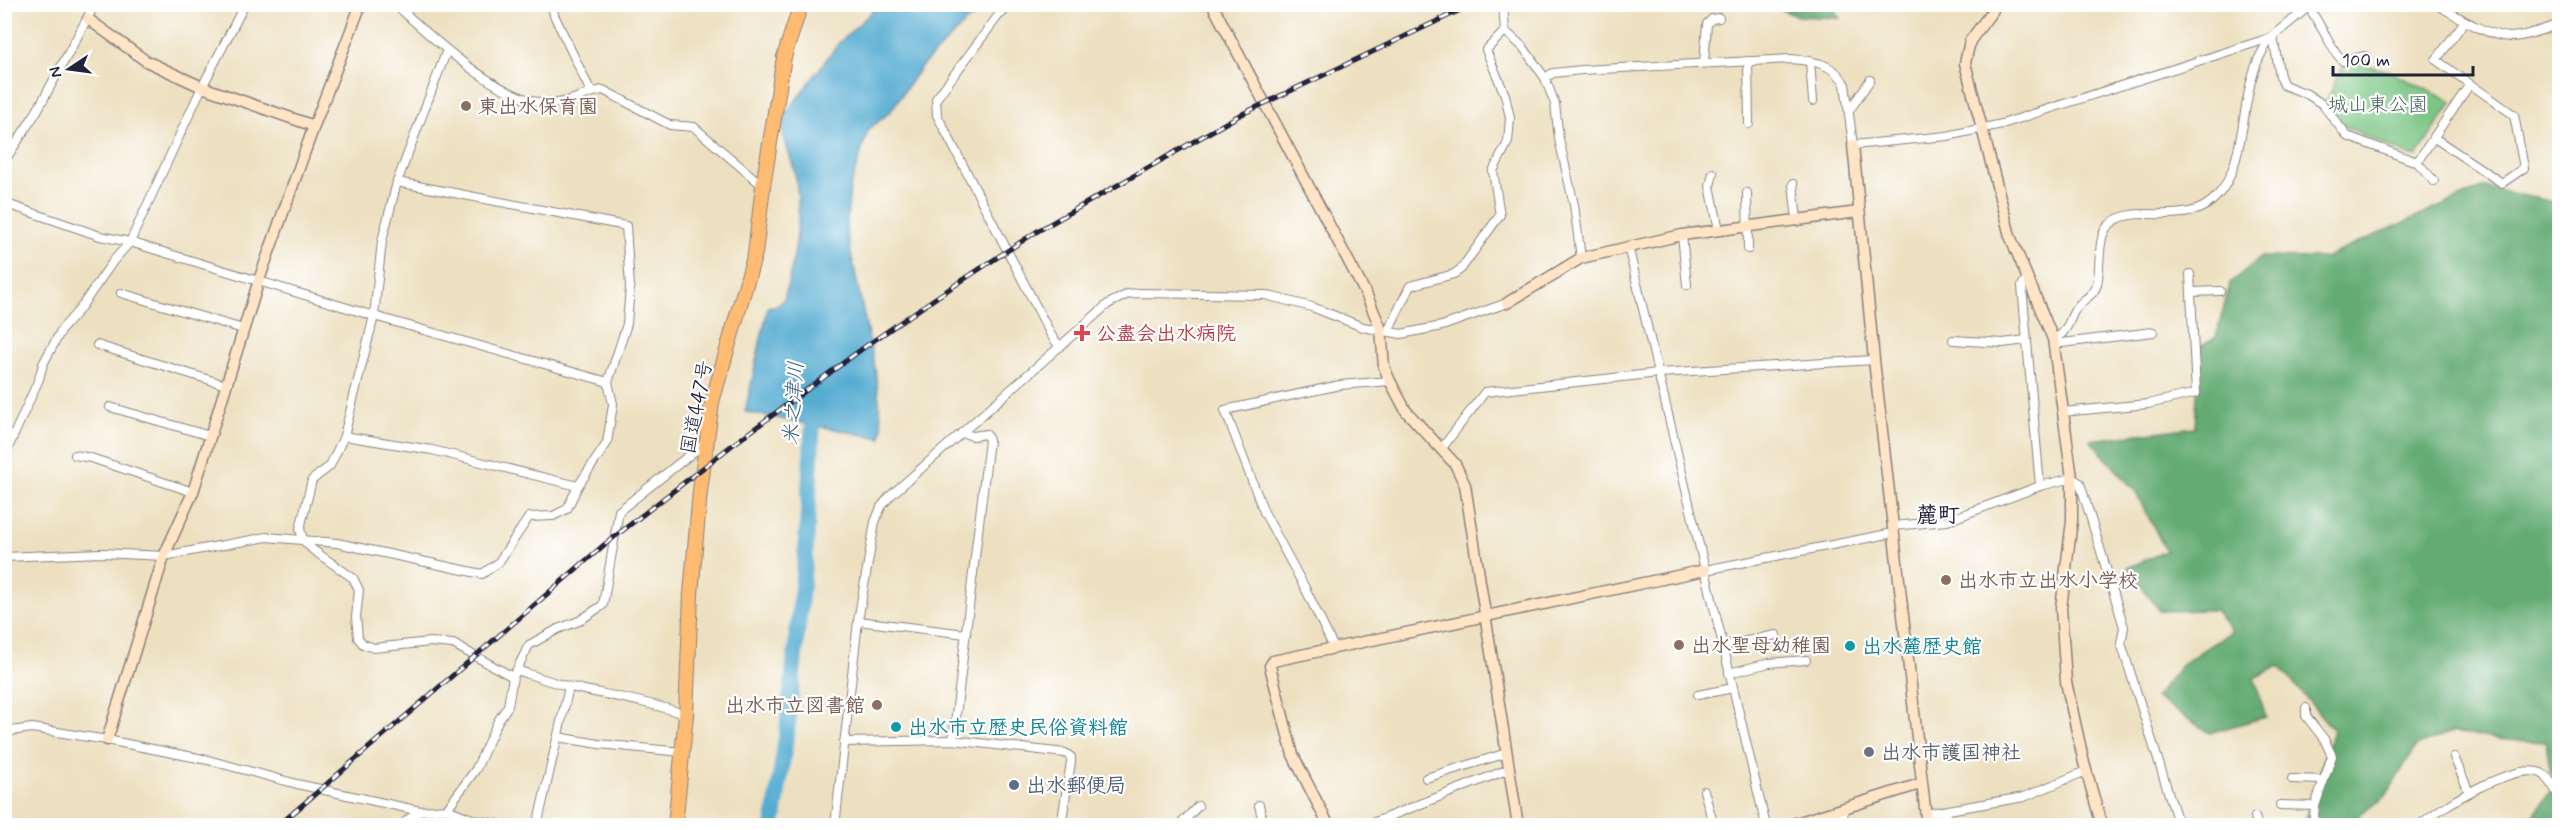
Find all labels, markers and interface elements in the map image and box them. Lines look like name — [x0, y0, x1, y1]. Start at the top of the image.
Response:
north arrow — [39, 39, 99, 99]
scale bar — [2333, 39, 2472, 77]
text: 100 m — [2342, 49, 2390, 73]
text: N — [44, 64, 67, 80]
park label: 城山東公園 — [2328, 92, 2428, 119]
place label: 東出水保育園 — [478, 94, 598, 121]
marker: 東出水保育園 — [459, 99, 473, 113]
place label: 公盡会出水病院 — [1096, 321, 1236, 348]
marker: 公盡会出水病院 — [1073, 324, 1091, 342]
street label: 国道447号 — [675, 358, 720, 456]
water label: 米之津川 — [777, 360, 811, 446]
district label: 麓町 — [1916, 502, 1960, 530]
place label: 出水市立出水小学校 — [1958, 568, 2138, 595]
marker: 出水市立出水小学校 — [1939, 573, 1953, 587]
place label: 出水聖母幼稚園 — [1691, 633, 1831, 660]
place label: 出水麓歴史館 — [1862, 634, 1982, 661]
marker: 出水聖母幼稚園 — [1672, 638, 1686, 652]
marker: 出水麓歴史館 — [1843, 639, 1857, 653]
place label: 出水市立図書館 — [725, 693, 865, 720]
marker: 出水市立図書館 — [870, 698, 884, 712]
place label: 出水市立歴史民俗資料館 — [908, 715, 1128, 742]
marker: 出水市立歴史民俗資料館 — [889, 720, 903, 734]
place label: 出水市護国神社 — [1881, 740, 2021, 767]
marker: 出水市護国神社 — [1862, 745, 1876, 759]
place label: 出水郵便局 — [1026, 773, 1126, 800]
marker: 出水郵便局 — [1007, 778, 1021, 792]

